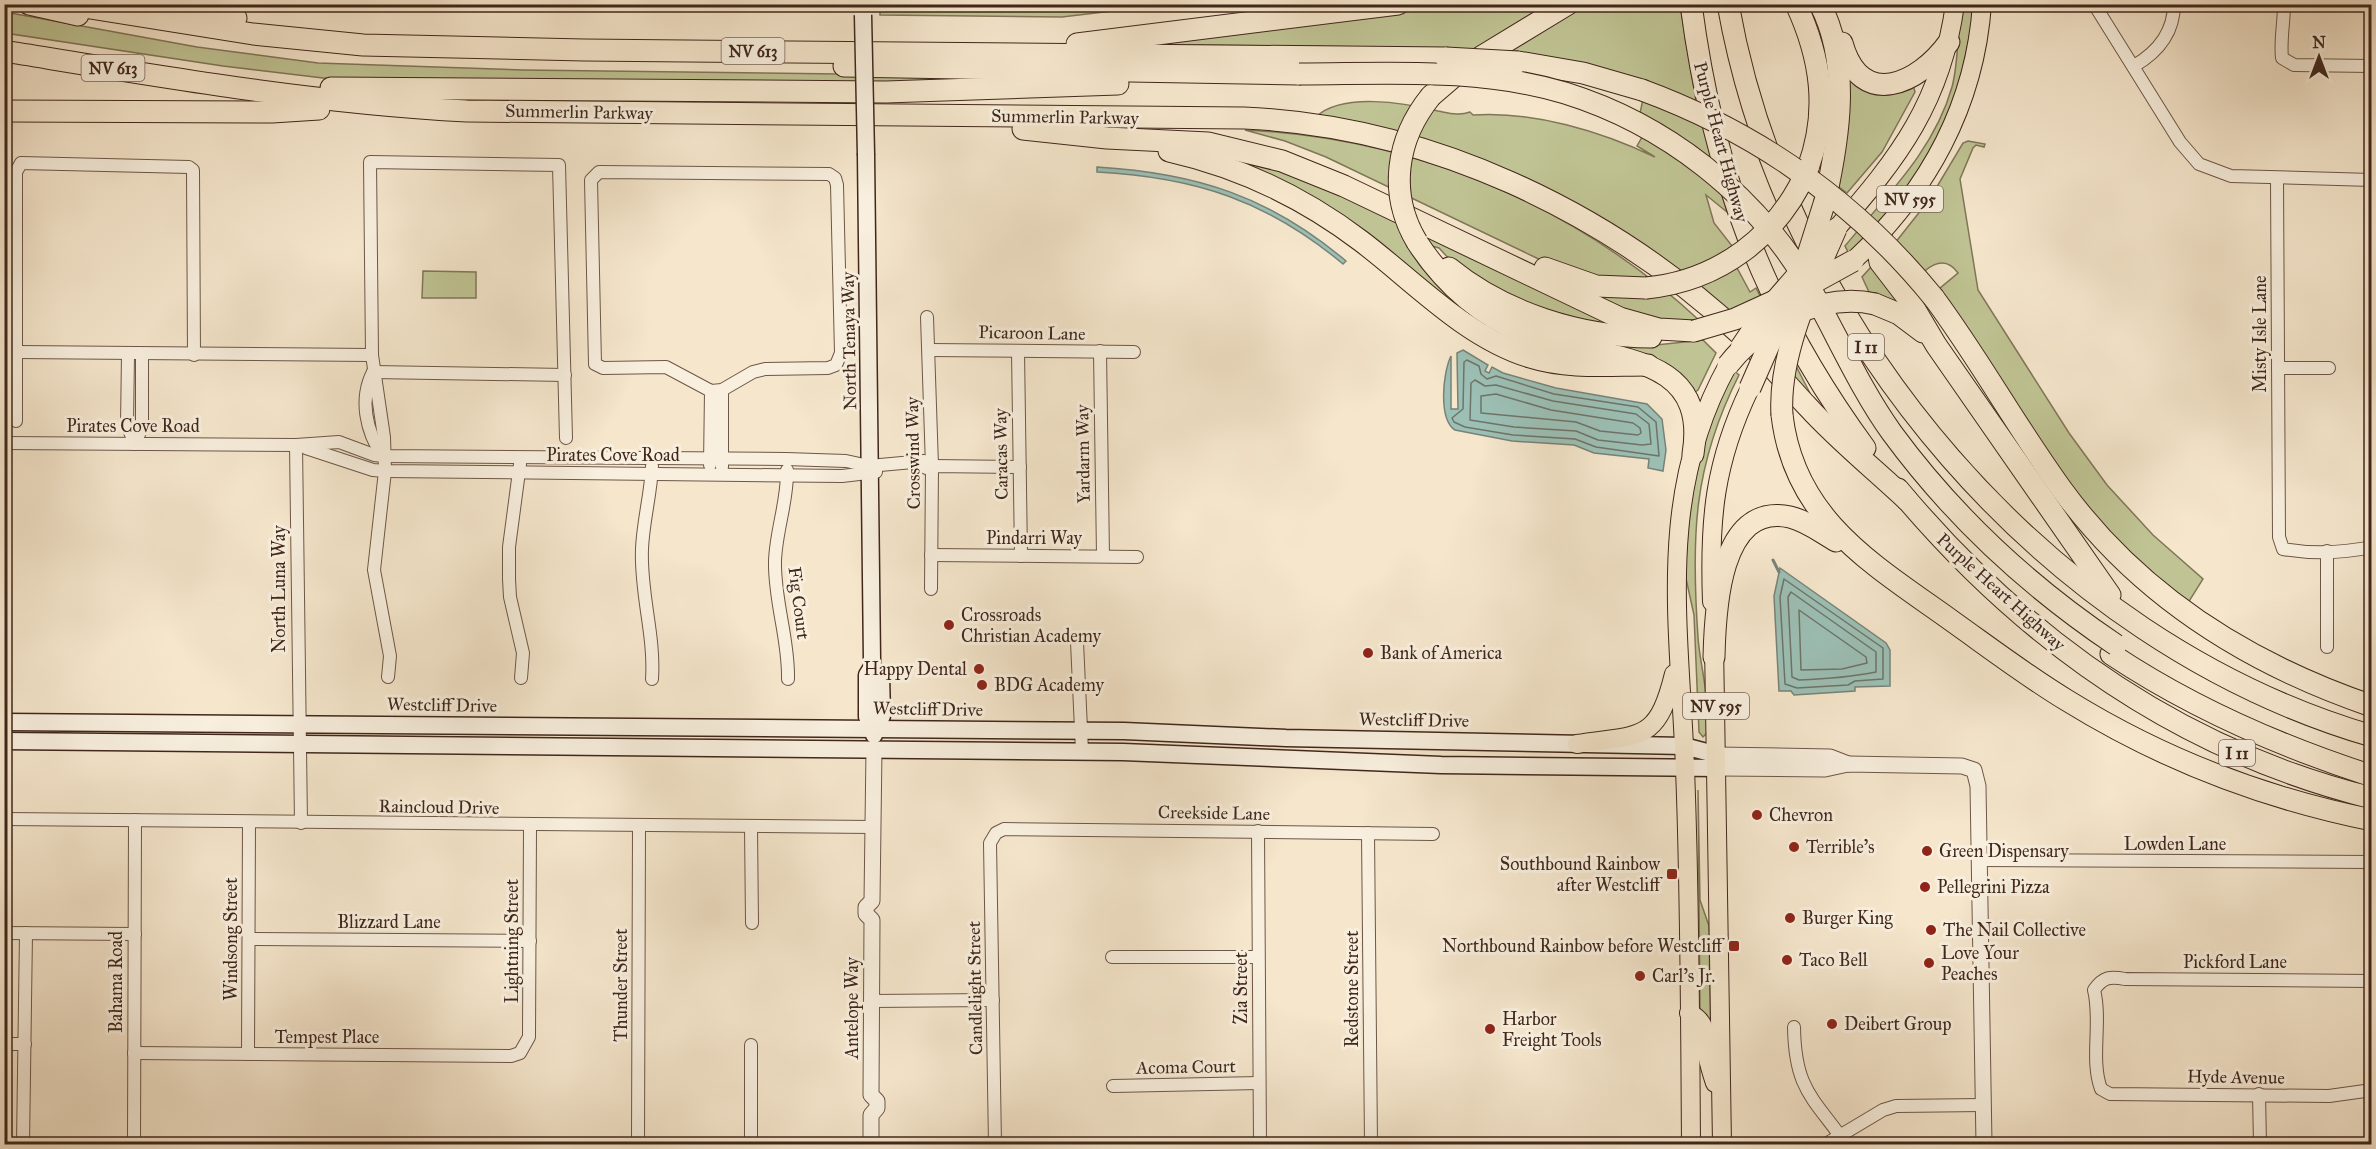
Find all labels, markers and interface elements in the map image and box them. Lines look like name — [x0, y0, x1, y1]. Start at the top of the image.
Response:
north arrow — [2289, 27, 2349, 87]
text: N — [2312, 33, 2326, 52]
road number: NV 613 — [722, 38, 784, 64]
road number: NV 613 — [82, 55, 144, 81]
street label: Purple Heart Highway — [1688, 59, 1753, 226]
street label: Summerlin Parkway — [505, 100, 654, 124]
street label: Summerlin Parkway — [991, 105, 1140, 129]
road number: NV 595 — [1877, 186, 1943, 212]
street label: North Tenaya Way — [837, 271, 861, 410]
street label: Misty Isle Lane — [2249, 275, 2271, 393]
street label: Picaroon Lane — [978, 321, 1086, 345]
road number: I 11 — [1848, 334, 1884, 360]
street label: Crosswind Way — [901, 396, 925, 510]
street label: Yardarm Way — [1071, 404, 1095, 504]
street label: Caracas Way — [989, 407, 1013, 500]
street label: Pirates Cove Road — [66, 415, 200, 437]
street label: Pirates Cove Road — [546, 444, 680, 466]
street label: North Luna Way — [268, 525, 290, 653]
street label: Pindarri Way — [986, 527, 1083, 549]
street label: Purple Heart Highway — [1931, 528, 2070, 657]
street label: Fig Court — [783, 565, 814, 641]
place label: Crossroads Christian Academy — [961, 604, 1102, 647]
marker: Crossroads Christian Academy — [942, 618, 956, 632]
place label: Bank of America — [1380, 642, 1502, 664]
marker: Bank of America — [1361, 646, 1375, 660]
place label: Happy Dental — [863, 658, 967, 680]
marker: Happy Dental — [972, 662, 986, 676]
place label: BDG Academy — [994, 674, 1105, 696]
marker: BDG Academy — [975, 678, 989, 692]
street label: Westcliff Drive — [387, 693, 497, 717]
road number: NV 595 — [1683, 693, 1749, 719]
street label: Westcliff Drive — [873, 697, 983, 721]
street label: Westcliff Drive — [1359, 708, 1469, 732]
road number: I 11 — [2219, 740, 2255, 766]
street label: Raincloud Drive — [378, 795, 500, 819]
street label: Creekside Lane — [1158, 801, 1270, 825]
place label: Chevron — [1769, 804, 1833, 826]
marker: Chevron — [1750, 808, 1764, 822]
street label: Lowden Lane — [2124, 833, 2226, 855]
place label: Terrible's — [1806, 836, 1875, 858]
marker: Terrible's — [1787, 840, 1801, 854]
place label: Green Dispensary — [1939, 840, 2069, 862]
marker: Green Dispensary — [1920, 844, 1934, 858]
place label: Southbound Rainbow after Westcliff — [1500, 853, 1663, 896]
marker: Southbound Rainbow after Westcliff — [1665, 867, 1679, 881]
place label: Pellegrini Pizza — [1937, 876, 2050, 899]
street label: Windsong Street — [220, 877, 243, 1001]
street label: Lightning Street — [501, 878, 524, 1003]
marker: Pellegrini Pizza — [1918, 880, 1932, 894]
place label: Burger King — [1802, 907, 1893, 930]
street label: Blizzard Lane — [337, 911, 441, 933]
marker: Burger King — [1783, 911, 1797, 925]
place label: The Nail Collective — [1943, 919, 2086, 941]
street label: Candlelight Street — [963, 920, 988, 1055]
marker: The Nail Collective — [1924, 923, 1938, 937]
street label: Thunder Street — [610, 928, 632, 1042]
street label: Redstone Street — [1341, 930, 1363, 1048]
street label: Bahama Road — [105, 931, 127, 1033]
place label: Northbound Rainbow before Westcliff — [1442, 935, 1725, 957]
marker: Northbound Rainbow before Westcliff — [1727, 939, 1741, 953]
place label: Love Your Peaches — [1941, 942, 2019, 985]
place label: Taco Bell — [1799, 949, 1868, 971]
street label: Zia Street — [1230, 951, 1252, 1024]
street label: Pickford Lane — [2183, 951, 2287, 973]
marker: Taco Bell — [1780, 953, 1794, 967]
street label: Antelope Way — [841, 956, 863, 1060]
marker: Love Your Peaches — [1922, 956, 1936, 970]
place label: Carl's Jr. — [1652, 965, 1715, 988]
marker: Carl's Jr. — [1633, 969, 1647, 983]
place label: Harbor Freight Tools — [1502, 1008, 1602, 1052]
place label: Deibert Group — [1844, 1013, 1951, 1035]
marker: Deibert Group — [1825, 1017, 1839, 1031]
marker: Harbor Freight Tools — [1483, 1022, 1497, 1036]
street label: Tempest Place — [275, 1026, 379, 1048]
street label: Acoma Court — [1135, 1055, 1237, 1079]
street label: Hyde Avenue — [2187, 1065, 2285, 1089]

